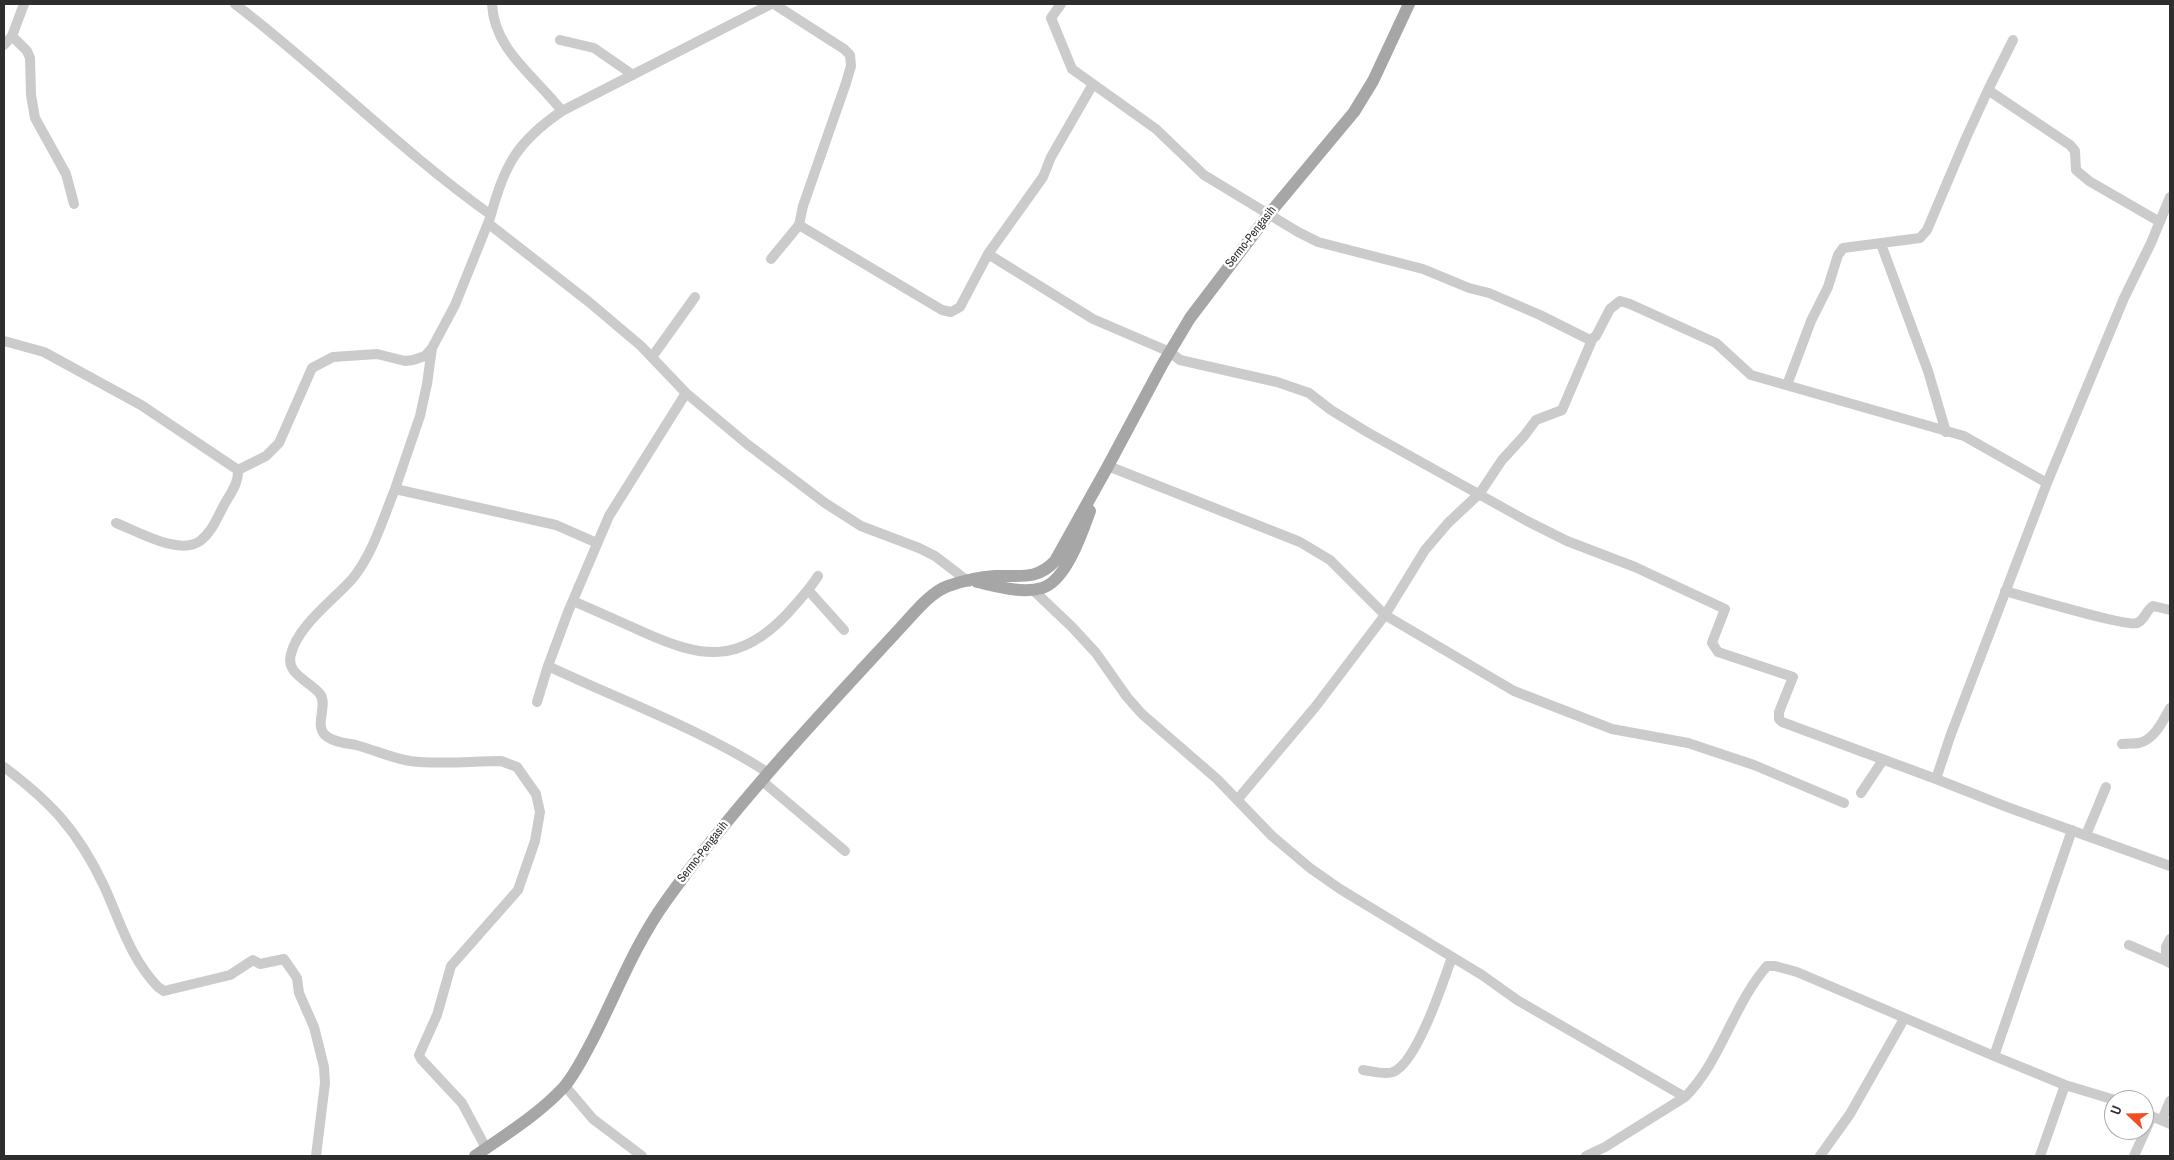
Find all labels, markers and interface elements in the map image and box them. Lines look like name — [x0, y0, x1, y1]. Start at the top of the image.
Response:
street label: Sermo-Pengasih — [1223, 203, 1279, 271]
street label: Sermo-Pengasih — [675, 818, 731, 886]
north arrow — [2104, 1090, 2154, 1140]
text: U — [2106, 1103, 2126, 1117]

